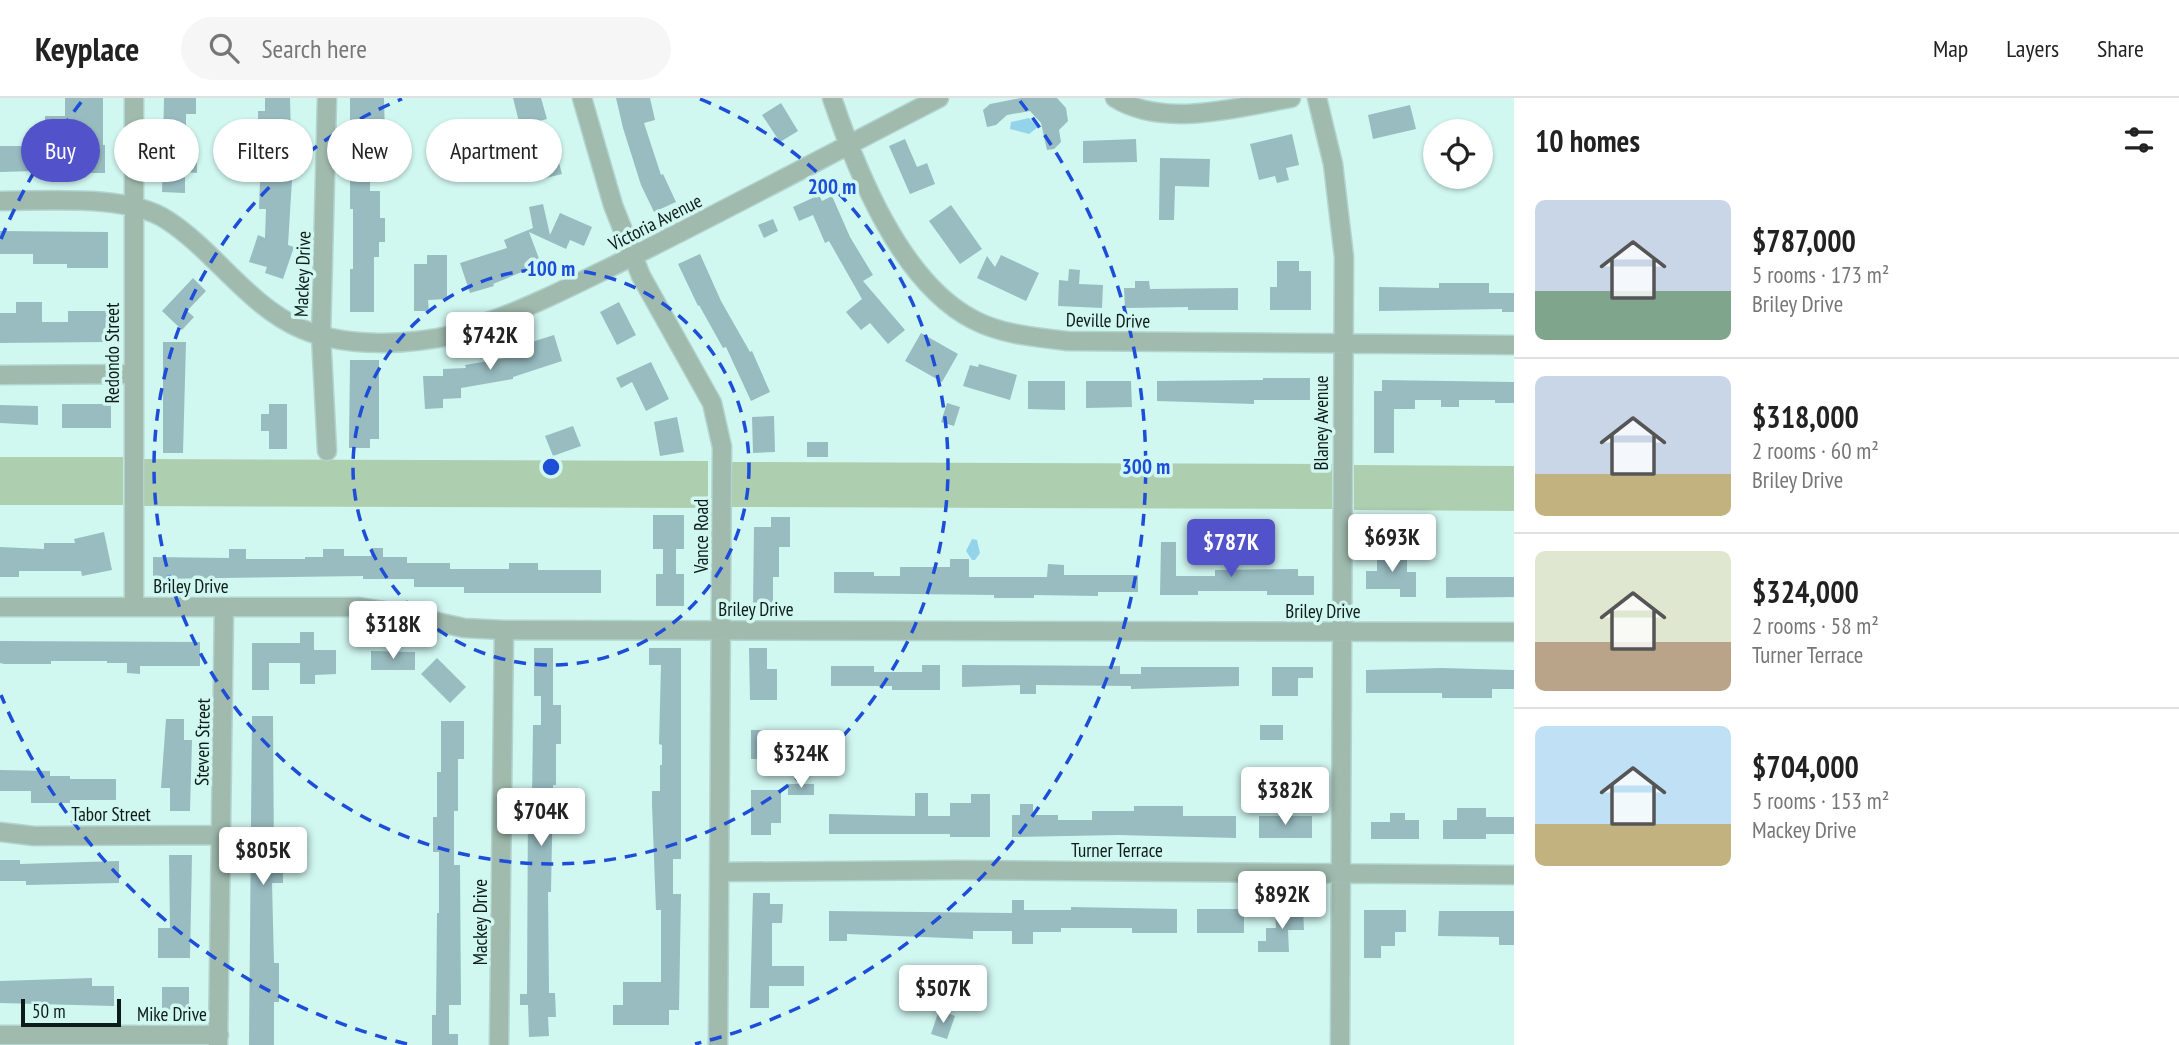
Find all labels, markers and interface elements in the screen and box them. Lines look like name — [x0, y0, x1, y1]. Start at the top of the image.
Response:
search box — [181, 17, 671, 80]
text: Keyplace — [35, 27, 139, 70]
icon: search — [205, 29, 243, 67]
text: Search here — [261, 32, 367, 65]
text: Map — [1933, 33, 1968, 64]
text: Layers — [2006, 33, 2059, 64]
text: Share — [2097, 33, 2144, 64]
chip: Buy — [21, 119, 100, 182]
chip: Rent — [114, 119, 199, 182]
chip: Filters — [213, 119, 313, 182]
chip: New — [327, 119, 412, 182]
chip: Apartment — [426, 119, 562, 182]
map controls — [1423, 119, 1493, 189]
button: locate — [1423, 119, 1493, 189]
text: 10 homes — [1535, 121, 1640, 160]
icon: filters — [2120, 121, 2158, 159]
text: 200 m — [808, 173, 856, 200]
street label: Victoria Avenue — [603, 188, 706, 256]
text: $787,000 — [1752, 221, 1856, 260]
icon: home — [1591, 228, 1675, 312]
street label: Mackey Drive — [289, 230, 316, 318]
text: 100 m — [527, 255, 575, 282]
text: 5 rooms · 173 m² — [1752, 260, 1889, 289]
text: Briley Drive — [1752, 289, 1843, 318]
street label: Redondo Street — [100, 302, 124, 403]
street label: Deville Drive — [1066, 307, 1150, 333]
pin: $742K — [441, 313, 539, 372]
text: $742K — [462, 320, 518, 349]
street label: Blaney Avenue — [1309, 375, 1333, 471]
text: $318,000 — [1752, 397, 1859, 436]
icon: home — [1591, 404, 1675, 488]
text: 2 rooms · 60 m² — [1752, 436, 1879, 465]
text: 300 m — [1122, 453, 1170, 480]
centre of rings — [539, 455, 563, 479]
text: Briley Drive — [1752, 465, 1843, 494]
street label: Vance Road — [689, 499, 713, 574]
pin: $693K — [1343, 514, 1441, 574]
pin: $787K — [1182, 519, 1280, 579]
text: $693K — [1364, 522, 1420, 551]
text: $787K — [1203, 527, 1259, 556]
text: $324,000 — [1752, 572, 1859, 611]
street label: Briley Drive — [153, 574, 229, 598]
icon: home — [1591, 579, 1675, 663]
street label: Briley Drive — [718, 597, 794, 621]
street label: Briley Drive — [1285, 599, 1361, 623]
pin: $318K — [344, 602, 442, 661]
text: $318K — [365, 609, 421, 638]
text: 2 rooms · 58 m² — [1752, 611, 1879, 640]
text: Turner Terrace — [1752, 640, 1863, 669]
street label: Steven Street — [189, 697, 215, 786]
pin: $324K — [752, 730, 850, 790]
text: $324K — [773, 738, 829, 767]
text: $704,000 — [1752, 747, 1859, 786]
icon: home — [1591, 754, 1675, 838]
pin: $382K — [1236, 768, 1334, 827]
text: $382K — [1257, 775, 1313, 804]
text: 5 rooms · 153 m² — [1752, 786, 1889, 815]
pin: $704K — [492, 788, 590, 848]
text: $704K — [513, 796, 569, 825]
street label: Tabor Street — [71, 802, 152, 826]
text: Mackey Drive — [1752, 815, 1857, 844]
pin: $805K — [214, 828, 312, 887]
text: $805K — [235, 835, 291, 864]
street label: Turner Terrace — [1071, 838, 1163, 862]
pin: $892K — [1233, 872, 1331, 931]
street label: Mackey Drive — [468, 879, 492, 965]
text: $892K — [1254, 879, 1310, 908]
pin: $507K — [894, 965, 992, 1025]
text: $507K — [915, 973, 971, 1002]
scale bar — [21, 996, 121, 1028]
text: 50 m — [32, 999, 66, 1023]
street label: Mike Drive — [137, 1002, 207, 1026]

